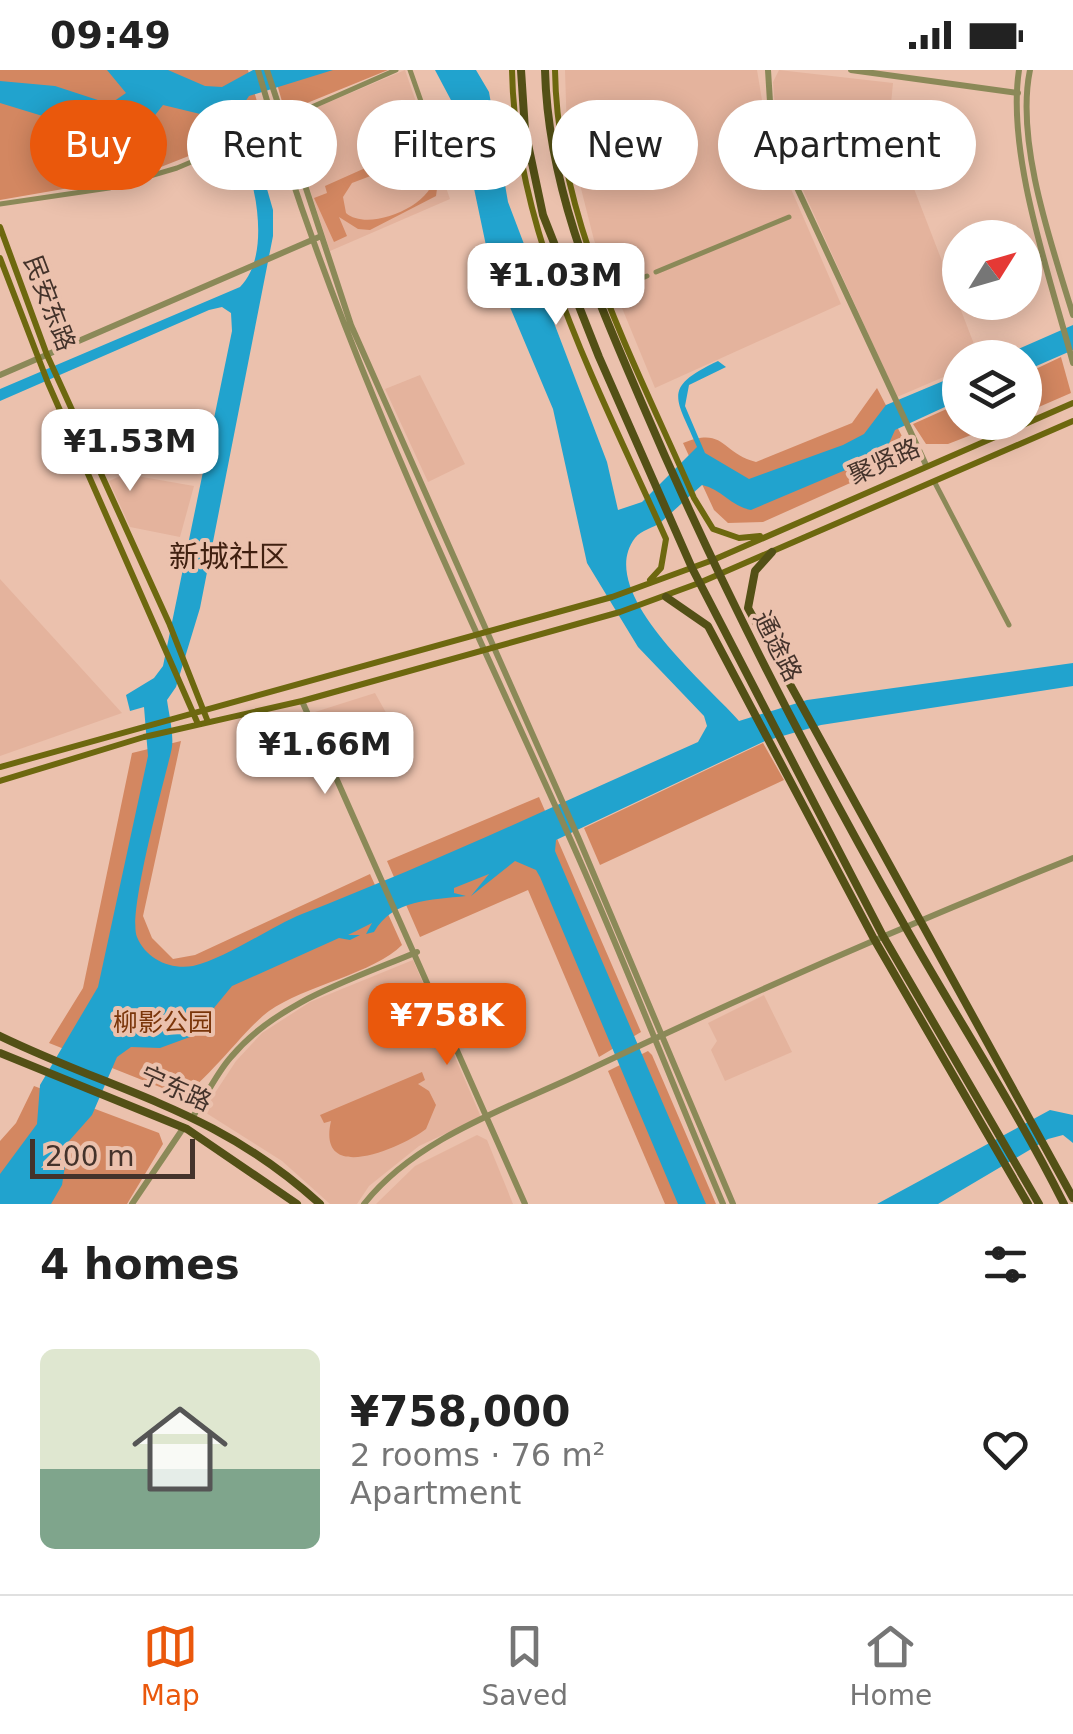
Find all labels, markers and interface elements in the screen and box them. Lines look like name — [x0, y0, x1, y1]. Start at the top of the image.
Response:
text: 09:49 — [50, 13, 171, 57]
chip: Buy — [30, 100, 167, 190]
chip: Rent — [187, 100, 337, 190]
chip: Filters — [357, 100, 532, 190]
chip: New — [552, 100, 698, 190]
chip: Apartment — [718, 100, 976, 190]
north arrow — [942, 220, 1042, 320]
map controls — [942, 220, 1042, 440]
pin: ¥1.03M — [475, 243, 637, 328]
street label: 民安东路 — [18, 251, 81, 355]
text: ¥1.03M — [489, 256, 623, 294]
button: layers — [942, 340, 1042, 440]
pin: ¥1.53M — [49, 409, 211, 494]
text: ¥1.53M — [63, 422, 197, 460]
street label: 聚贤路 — [844, 433, 924, 490]
district label: 新城社区 — [169, 539, 289, 574]
street label: 通途路 — [748, 606, 808, 686]
pin: ¥1.66M — [244, 712, 406, 797]
text: ¥1.66M — [258, 725, 392, 763]
pin: ¥758K — [377, 983, 517, 1068]
text: ¥758K — [390, 996, 504, 1034]
park label: 柳影公园 — [113, 1008, 213, 1037]
street label: 宁东路 — [136, 1060, 216, 1117]
scale bar — [30, 1134, 195, 1178]
text: 200 m — [45, 1140, 135, 1173]
icon: filters — [978, 1237, 1033, 1292]
text: 4 homes — [40, 1240, 240, 1289]
text: ¥758,000 — [350, 1387, 571, 1436]
icon: home — [120, 1389, 240, 1509]
icon: heart — [978, 1422, 1033, 1477]
text: 2 rooms · 76 m² — [350, 1436, 605, 1474]
text: Apartment — [350, 1474, 521, 1512]
tab: Map — [141, 1619, 200, 1712]
tab: Saved — [481, 1619, 568, 1712]
tab: Home — [850, 1619, 932, 1712]

